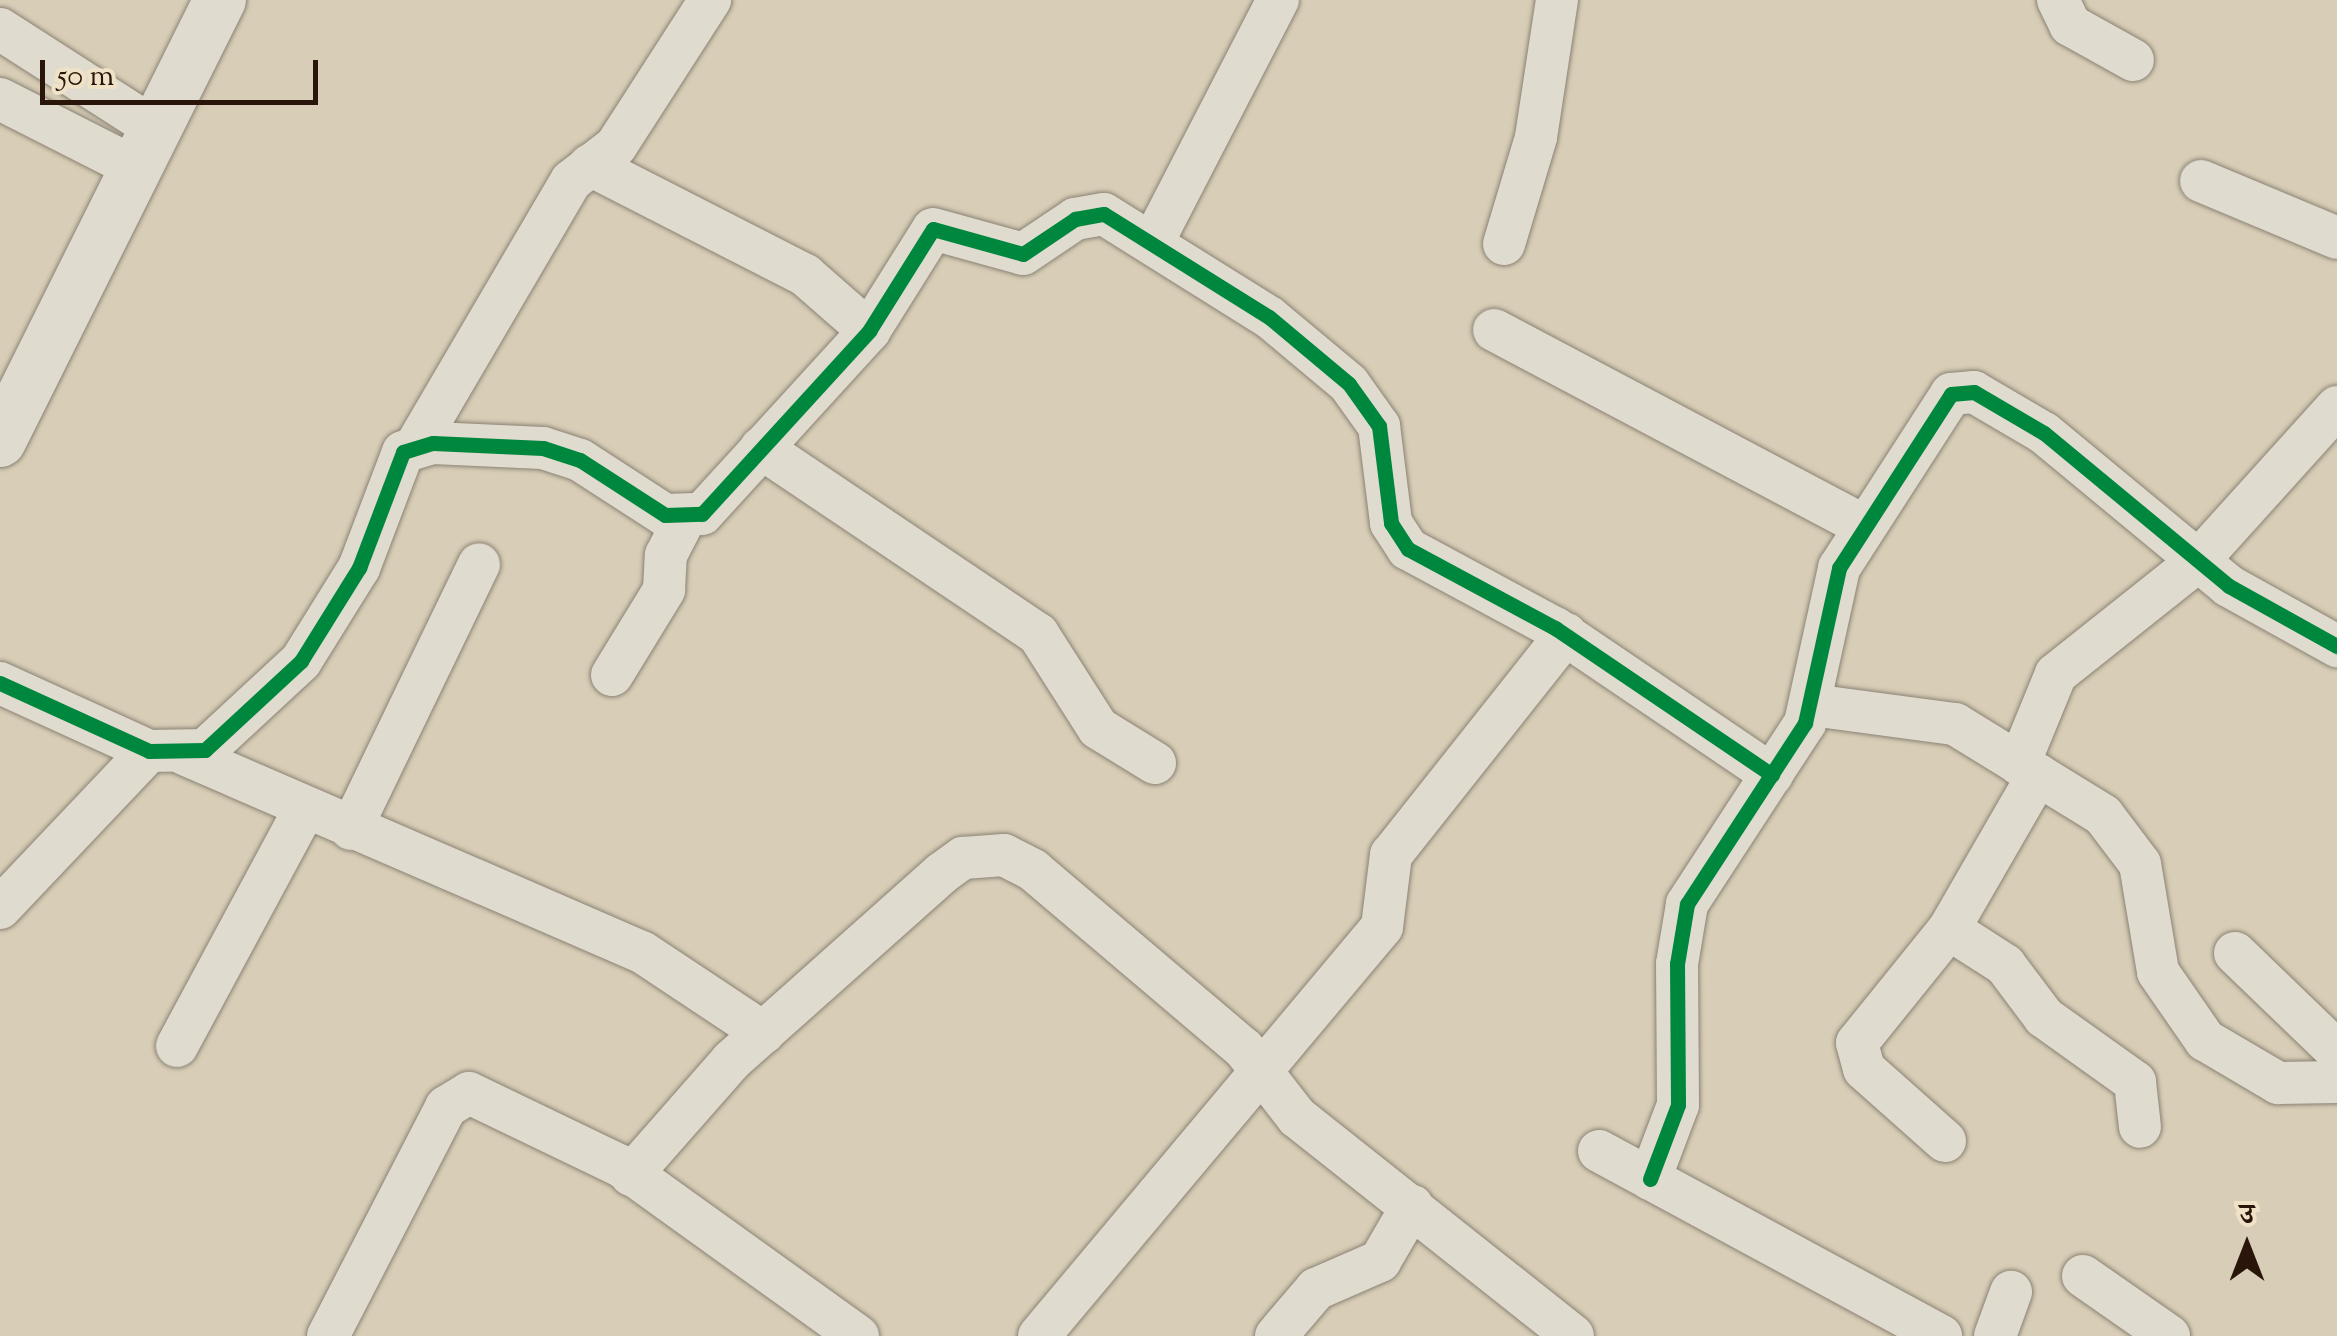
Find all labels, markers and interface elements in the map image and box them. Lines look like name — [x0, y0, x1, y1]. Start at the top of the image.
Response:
scale bar — [45, 40, 322, 102]
text: 50 m — [57, 56, 114, 99]
north arrow — [2197, 1196, 2297, 1296]
text: उ — [2240, 1196, 2254, 1236]

